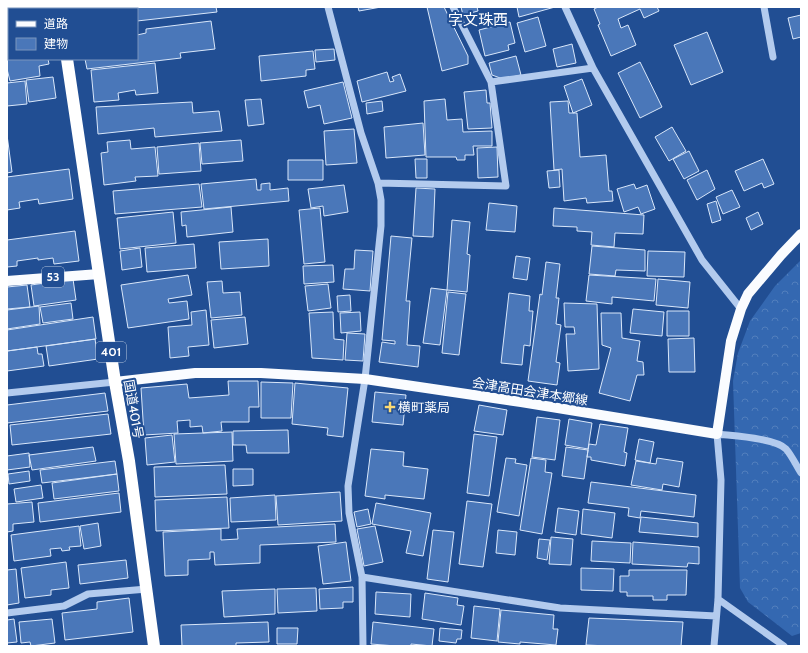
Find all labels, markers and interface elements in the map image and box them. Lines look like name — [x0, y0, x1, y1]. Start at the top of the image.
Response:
legend — [8, 8, 138, 60]
district label: 字文珠西 — [448, 11, 508, 29]
text: 道路 — [44, 16, 68, 31]
text: 建物 — [44, 36, 68, 51]
road number: 53 — [42, 267, 64, 287]
road number: 401 — [96, 342, 126, 362]
street label: 会津高田会津本郷線 — [471, 374, 589, 408]
street label: 国道401号 — [121, 378, 147, 440]
place label: 横町薬局 — [398, 399, 450, 415]
marker: 横町薬局 — [385, 402, 395, 412]

